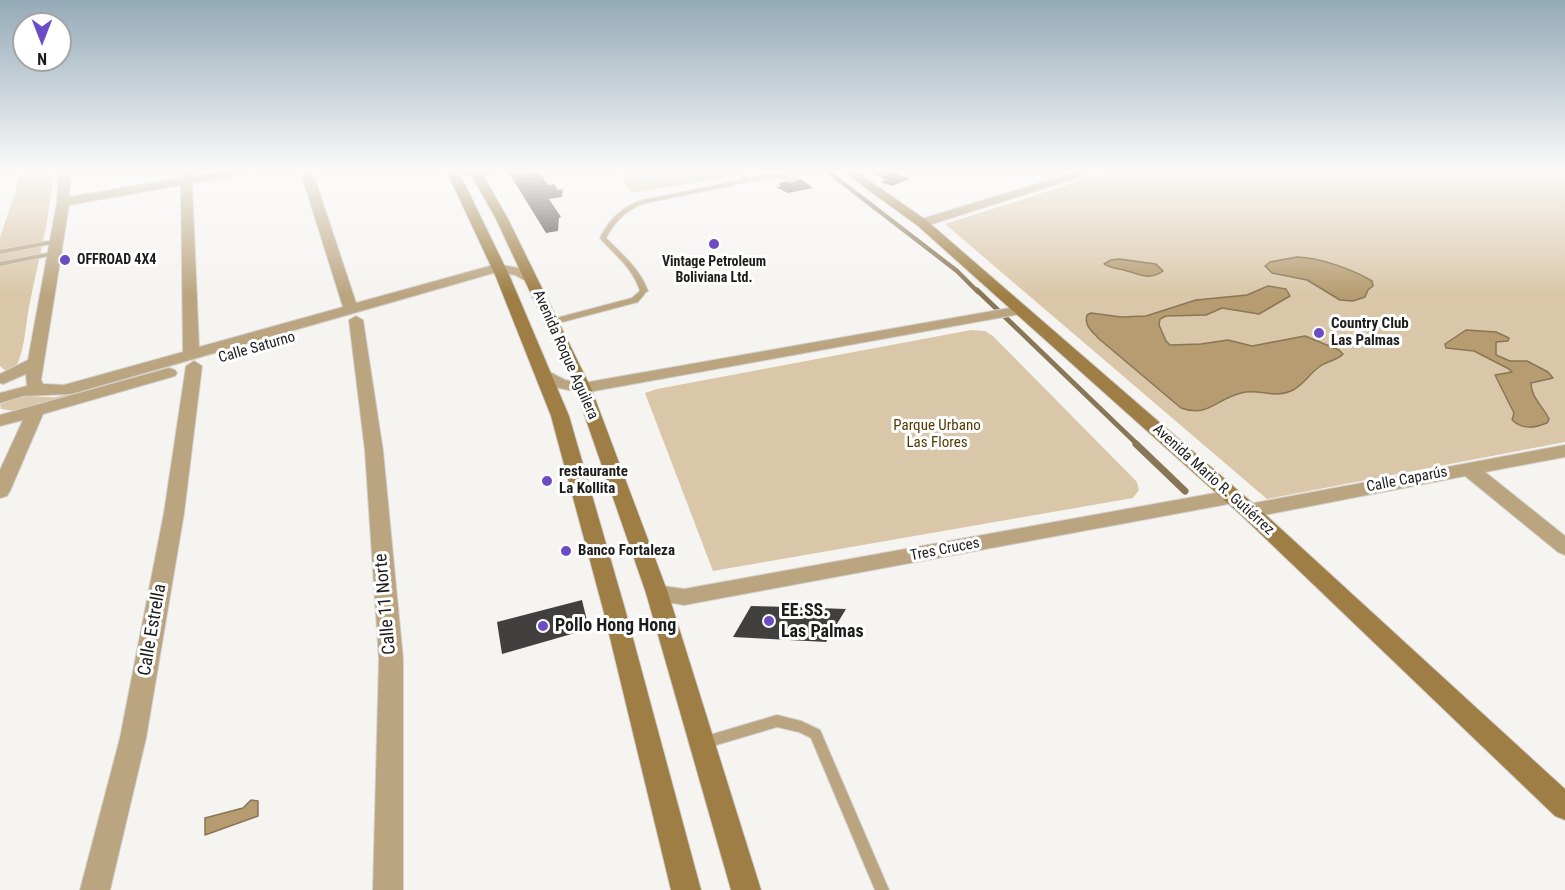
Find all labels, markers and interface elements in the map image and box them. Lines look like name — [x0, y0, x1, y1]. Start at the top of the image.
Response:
north arrow — [12, 12, 72, 72]
text: N — [37, 49, 47, 68]
marker: Vintage Petroleum Boliviana Ltd. — [707, 237, 721, 251]
place label: OFFROAD 4X4 — [77, 252, 156, 268]
marker: OFFROAD 4X4 — [58, 253, 72, 267]
place label: Vintage Petroleum Boliviana Ltd. — [662, 254, 766, 286]
street label: Avenida Roque Aguilera — [528, 287, 602, 423]
place label: Country Club Las Palmas — [1331, 315, 1409, 350]
marker: Country Club Las Palmas — [1312, 326, 1326, 340]
street label: Calle Saturno — [217, 328, 297, 368]
park label: Parque Urbano Las Flores — [893, 417, 981, 452]
street label: Avenida Mario R. Gutiérrez — [1149, 421, 1277, 539]
place label: restaurante La Kollita — [559, 463, 628, 498]
street label: Calle Caparús — [1365, 463, 1449, 497]
marker: restaurante La Kollita — [540, 474, 554, 488]
street label: Tres Cruces — [909, 534, 981, 566]
place label: Banco Fortaleza — [578, 542, 675, 560]
marker: Banco Fortaleza — [559, 544, 573, 558]
street label: Calle 11 Norte — [371, 553, 401, 655]
street label: Calle Estrella — [134, 582, 172, 678]
place label: EE.SS. Las Palmas — [781, 600, 864, 642]
marker: EE.SS. Las Palmas — [762, 614, 776, 628]
place label: Pollo Hong Hong — [555, 615, 676, 637]
marker: Pollo Hong Hong — [536, 619, 550, 633]

